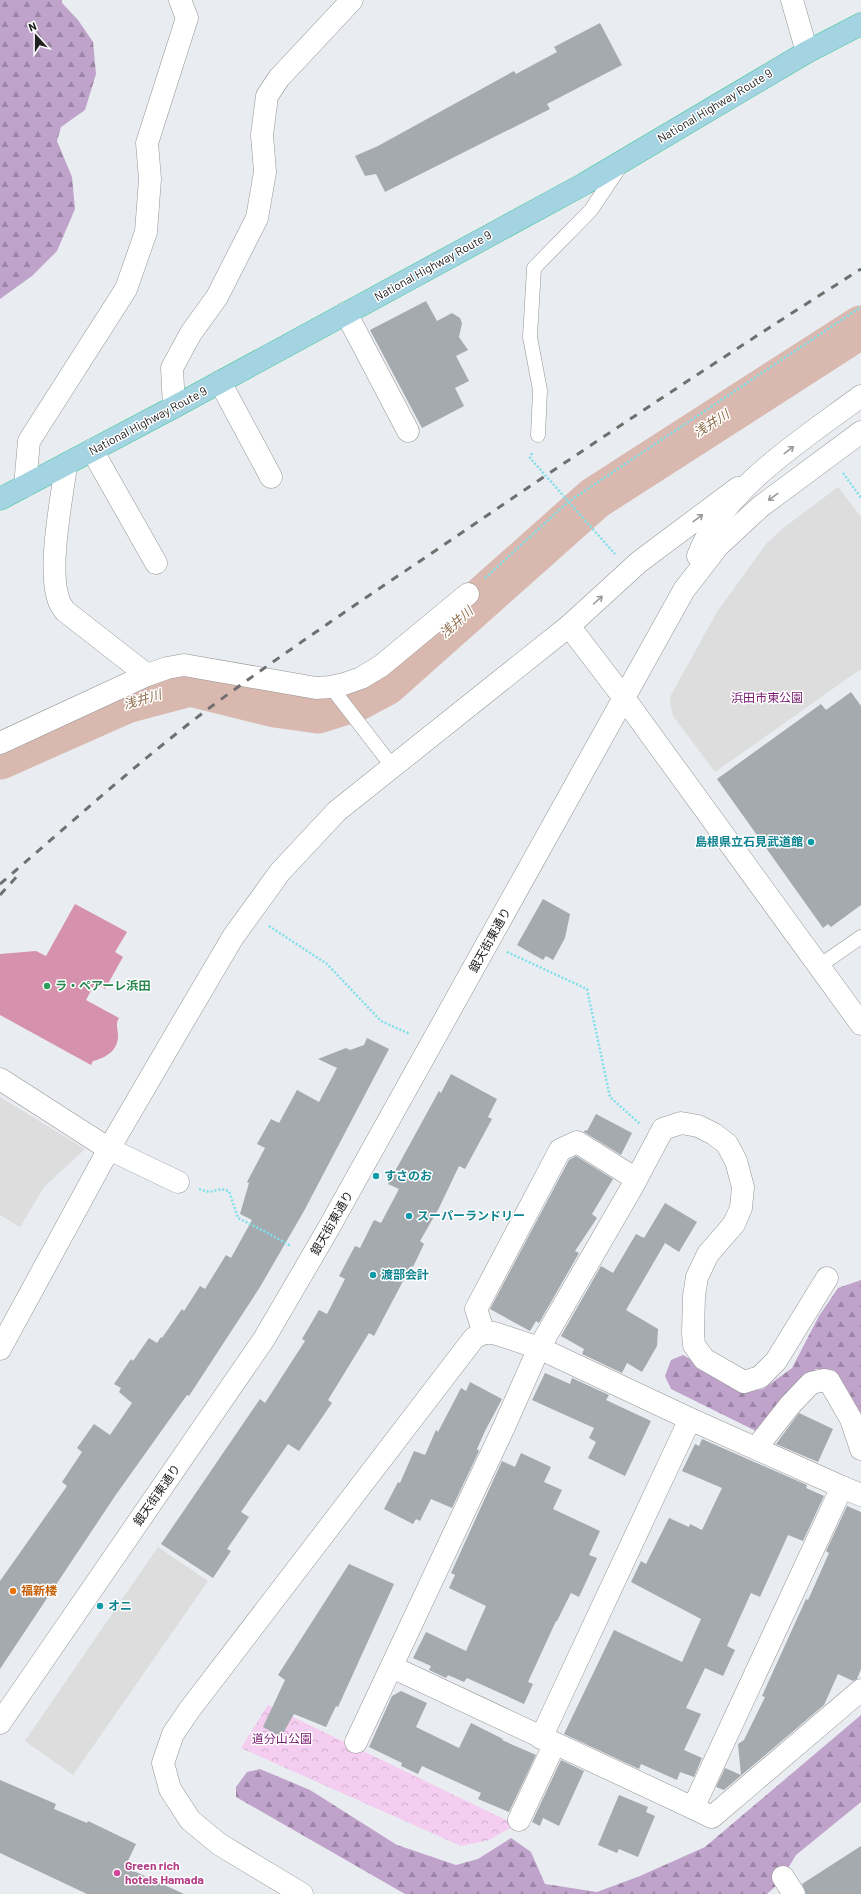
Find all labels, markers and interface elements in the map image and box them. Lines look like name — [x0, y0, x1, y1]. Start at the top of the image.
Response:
north arrow — [16, 16, 56, 56]
text: N — [26, 19, 38, 34]
street label: National Highway Route 9 — [654, 65, 775, 145]
street label: National Highway Route 9 — [372, 227, 493, 303]
street label: National Highway Route 9 — [86, 383, 209, 457]
water label: 浅井川 — [690, 405, 733, 440]
one-way arrow — [783, 445, 794, 454]
one-way arrow — [768, 493, 779, 501]
one-way arrow — [693, 513, 704, 522]
one-way arrow — [593, 595, 603, 604]
water label: 浅井川 — [436, 602, 477, 641]
water label: 浅井川 — [121, 685, 165, 712]
park label: 浜田市東公園 — [731, 690, 803, 704]
place label: 島根県立石見武道館 — [695, 834, 803, 848]
marker: 島根県立石見武道館 — [806, 837, 816, 847]
street label: 銀天街東通り — [466, 905, 513, 974]
place label: ラ・ペアーレ浜田 — [55, 978, 150, 992]
marker: ラ・ペアーレ浜田 — [42, 981, 52, 991]
place label: すさのお — [384, 1168, 432, 1182]
marker: すさのお — [371, 1171, 381, 1181]
street label: 銀天街東通り — [307, 1188, 355, 1257]
place label: スーパーランドリー — [417, 1208, 525, 1222]
marker: スーパーランドリー — [404, 1211, 414, 1221]
place label: 渡部会計 — [381, 1267, 429, 1281]
marker: 渡部会計 — [368, 1270, 378, 1280]
street label: 銀天街東通り — [130, 1461, 183, 1528]
place label: 福新楼 — [21, 1583, 57, 1597]
marker: 福新楼 — [8, 1586, 18, 1596]
place label: オニ — [108, 1598, 132, 1612]
marker: オニ — [95, 1601, 105, 1611]
park label: 道分山公園 — [252, 1731, 312, 1745]
place label: Green rich hotels Hamada — [125, 1858, 204, 1886]
marker: Green rich hotels Hamada — [112, 1868, 122, 1878]

